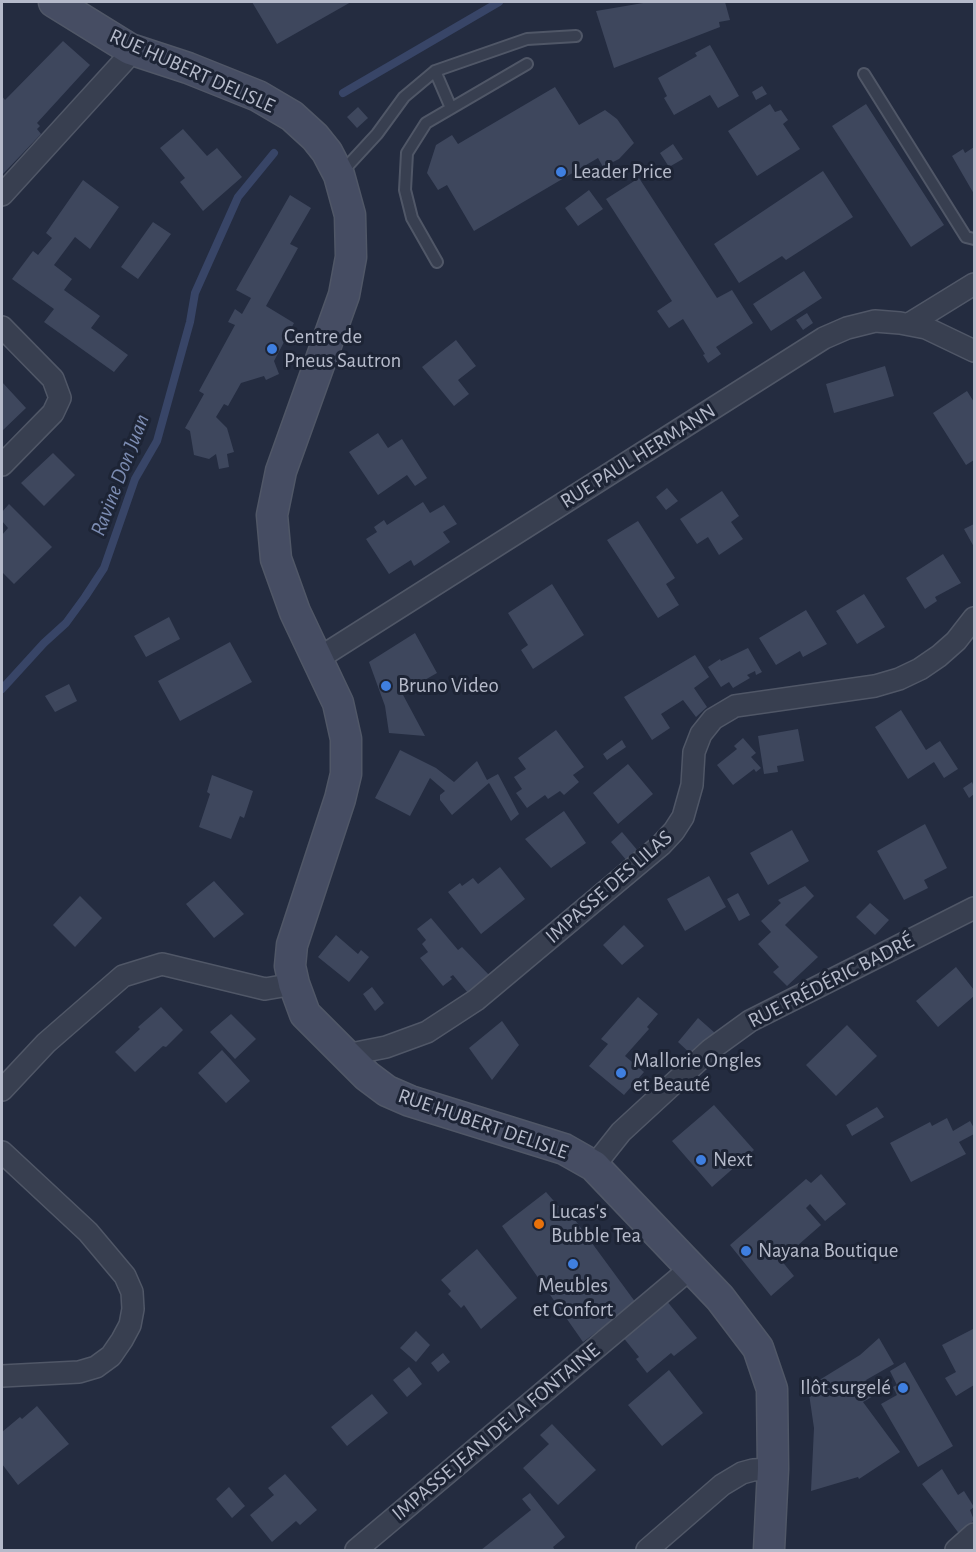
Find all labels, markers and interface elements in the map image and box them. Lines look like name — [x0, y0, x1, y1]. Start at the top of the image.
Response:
street label: RUE HUBERT DELISLE — [105, 23, 279, 119]
place label: Leader Price — [573, 159, 672, 185]
marker: Leader Price — [554, 165, 568, 179]
place label: Centre de Pneus Sautron — [284, 324, 401, 374]
marker: Centre de Pneus Sautron — [265, 342, 279, 356]
street label: RUE PAUL HERMANN — [556, 398, 720, 514]
water label: Ravine Don Juan — [85, 410, 155, 540]
place label: Bruno Video — [398, 673, 499, 699]
marker: Bruno Video — [379, 679, 393, 693]
street label: IMPASSE DES LILAS — [540, 825, 678, 949]
street label: RUE FRÉDÉRIC BADRÉ — [744, 928, 918, 1034]
place label: Mallorie Ongles et Beauté — [633, 1048, 762, 1098]
marker: Mallorie Ongles et Beauté — [614, 1066, 628, 1080]
street label: RUE HUBERT DELISLE — [395, 1083, 571, 1165]
place label: Next — [713, 1147, 752, 1173]
marker: Next — [694, 1153, 708, 1167]
place label: Lucas's Bubble Tea — [551, 1199, 641, 1249]
marker: Lucas's Bubble Tea — [532, 1217, 546, 1231]
place label: Nayana Boutique — [758, 1238, 898, 1264]
marker: Nayana Boutique — [739, 1244, 753, 1258]
marker: Meubles et Confort — [566, 1257, 580, 1271]
place label: Meubles et Confort — [533, 1273, 613, 1323]
street label: IMPASSE JEAN DE LA FONTAINE — [387, 1338, 605, 1526]
place label: Ilôt surgelé — [800, 1375, 891, 1401]
marker: Ilôt surgelé — [896, 1381, 910, 1395]

